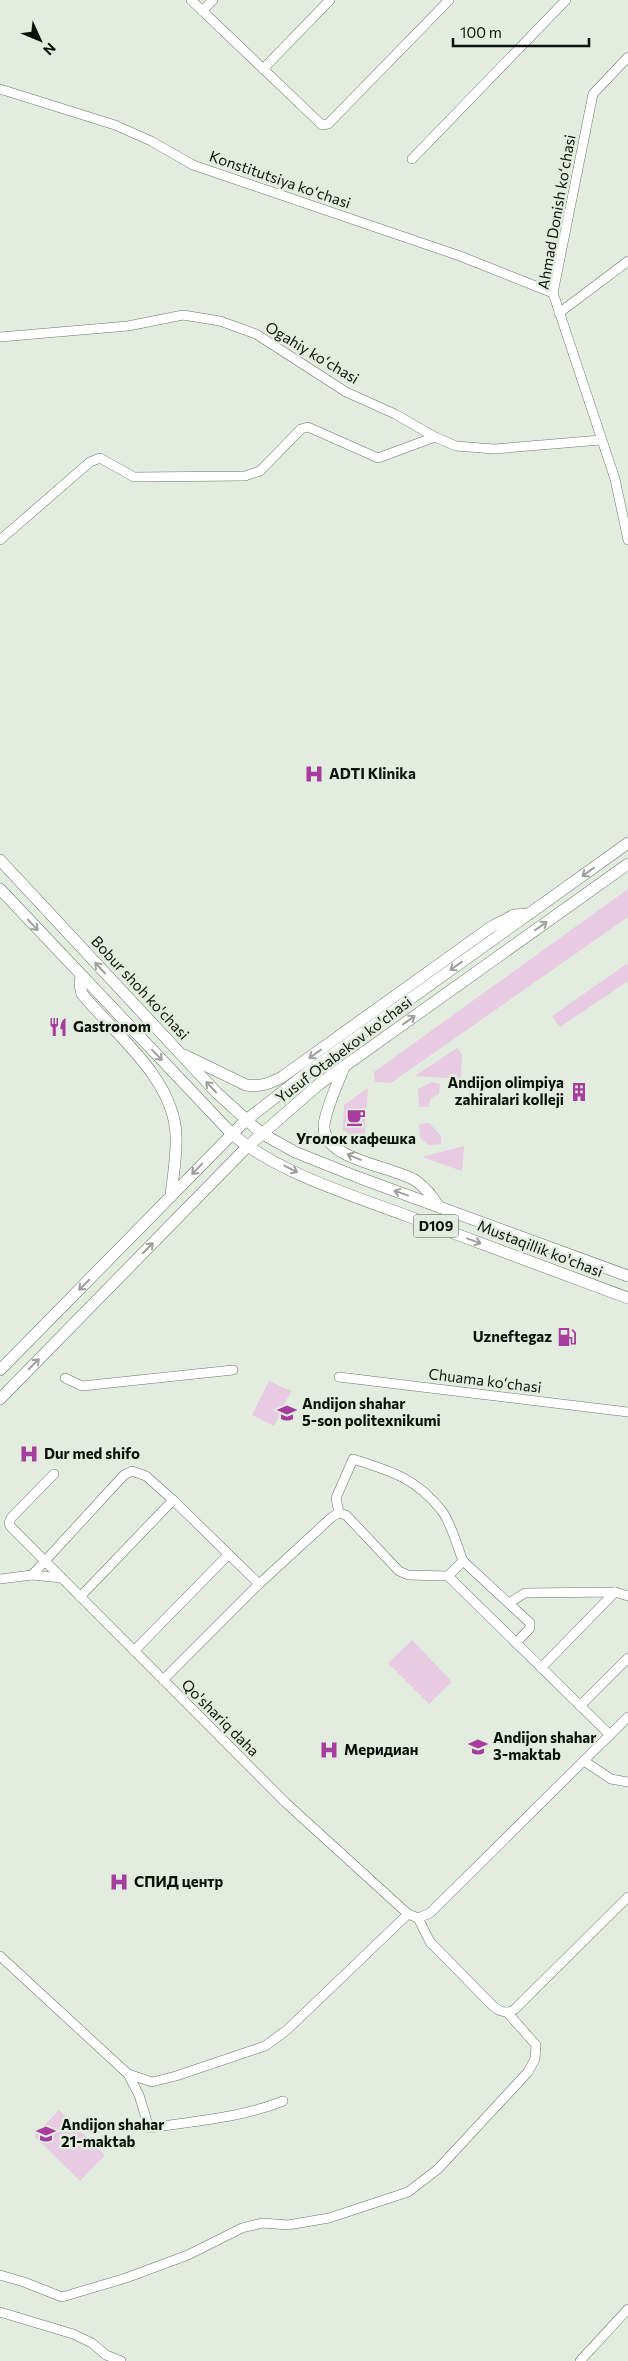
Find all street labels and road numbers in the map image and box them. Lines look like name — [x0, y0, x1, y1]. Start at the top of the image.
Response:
street label: Ahmad Donish koʻchasi — [534, 133, 579, 291]
street label: Konstitutsiya koʻchasi — [207, 146, 353, 212]
street label: Ogahiy koʻchasi — [262, 317, 363, 387]
street label: Bobur shoh ko'chasi — [88, 932, 193, 1043]
street label: Yusuf Otabekov ko'chasi — [272, 992, 415, 1106]
road number: D109 — [414, 1214, 458, 1238]
street label: Mustaqillik ko'chasi — [475, 1216, 606, 1280]
street label: Chuama koʻchasi — [428, 1364, 543, 1396]
street label: Qo'shariq daha — [178, 1675, 263, 1760]

